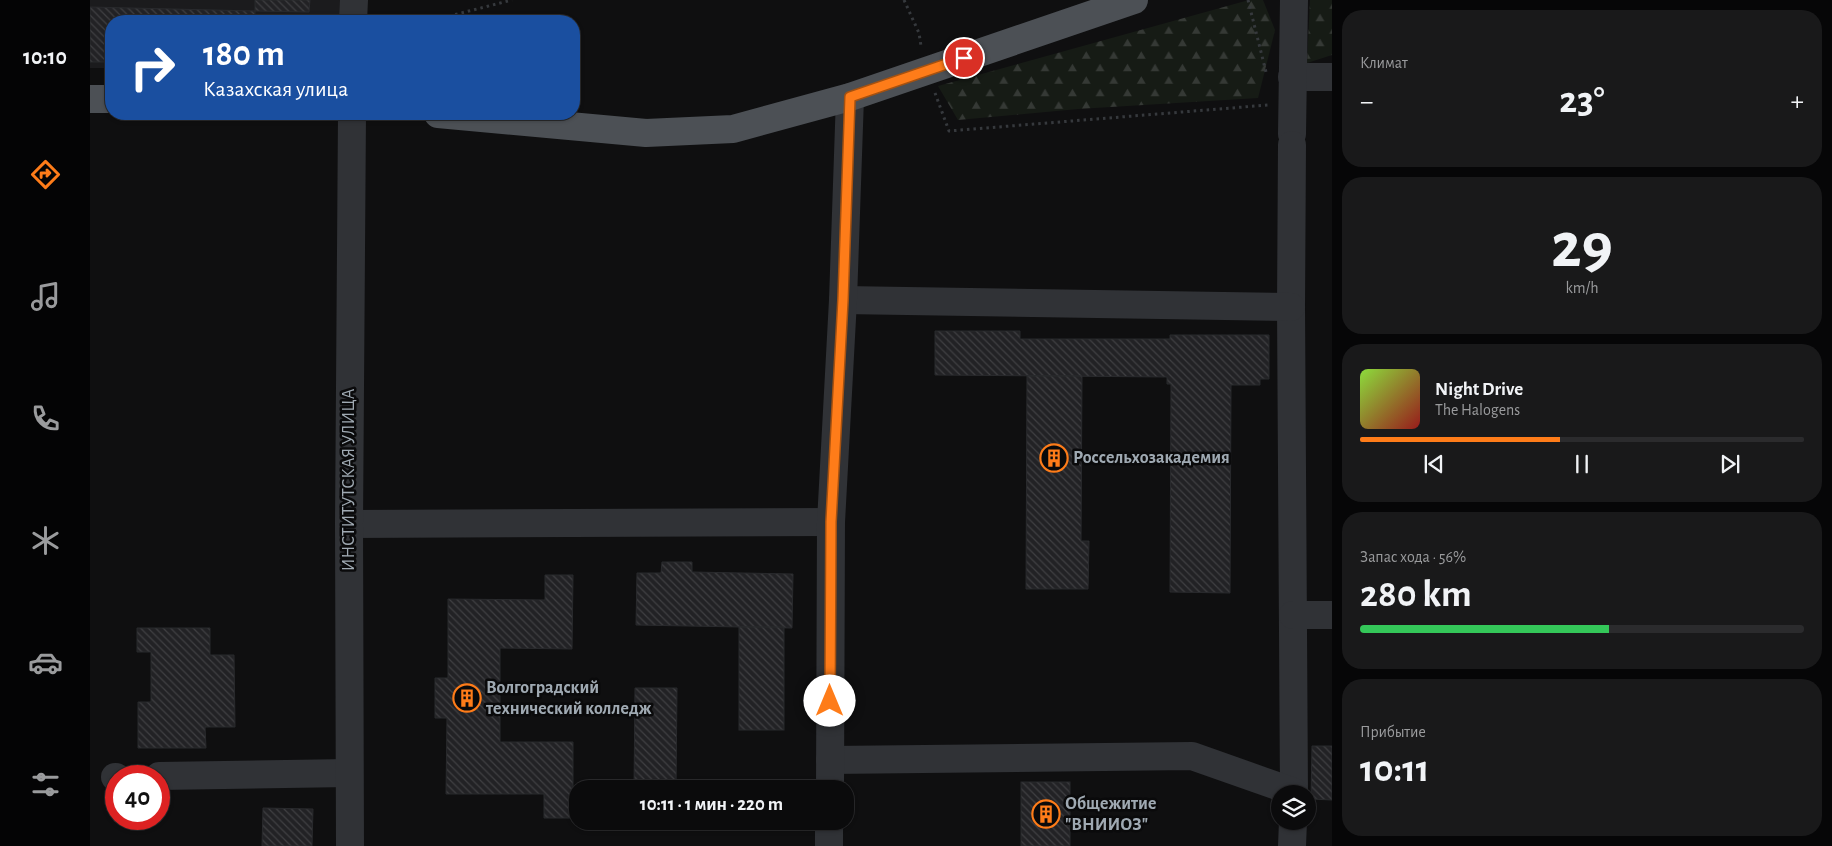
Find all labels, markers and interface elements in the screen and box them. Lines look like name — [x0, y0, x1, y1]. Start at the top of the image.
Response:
icon: right — [120, 35, 185, 100]
text: 180 m — [203, 37, 285, 72]
pin — [943, 37, 985, 79]
icon: arrive — [950, 44, 978, 72]
text: 10:10 — [23, 46, 67, 68]
text: Климат — [1360, 55, 1408, 71]
text: Казахская улица — [203, 78, 348, 100]
text: 23° — [1559, 82, 1605, 120]
text: − — [1360, 88, 1373, 116]
text: + — [1791, 88, 1804, 116]
icon: directions — [28, 157, 63, 192]
text: 29 — [1551, 214, 1613, 279]
icon: music — [28, 279, 63, 314]
text: km/h — [1565, 280, 1599, 296]
text: Night Drive — [1435, 380, 1523, 399]
street label: ИНСТИТУТСКАЯ УЛИЦА — [340, 388, 358, 571]
icon: phone — [28, 401, 63, 436]
text: The Halogens — [1435, 402, 1520, 418]
building icon: Россельхозакадемия — [1039, 443, 1069, 473]
place label: Россельхозакадемия — [1073, 449, 1230, 467]
icon: previous — [1420, 450, 1448, 478]
icon: pause — [1568, 450, 1596, 478]
icon: next — [1716, 450, 1744, 478]
icon: climate — [28, 523, 63, 558]
text: Запас хода · 56% — [1360, 549, 1466, 565]
text: 280 km — [1360, 576, 1472, 614]
icon: car — [28, 645, 63, 680]
position arrow — [803, 674, 855, 726]
place label: Волгоградский технический колледж — [485, 679, 652, 718]
building icon: Волгоградский технический колледж — [452, 683, 482, 713]
text: Прибытие — [1360, 724, 1426, 740]
text: 10:11 — [1360, 751, 1430, 789]
speed limit sign: 40 — [105, 765, 170, 830]
icon: filters — [28, 767, 63, 802]
map controls — [1271, 785, 1316, 830]
button: layers — [1271, 785, 1316, 830]
text: 10:11 · 1 мин · 220 m — [640, 795, 783, 814]
place label: Общежитие "ВНИИОЗ" — [1065, 795, 1156, 834]
building icon: Общежитие "ВНИИОЗ" — [1031, 799, 1061, 829]

